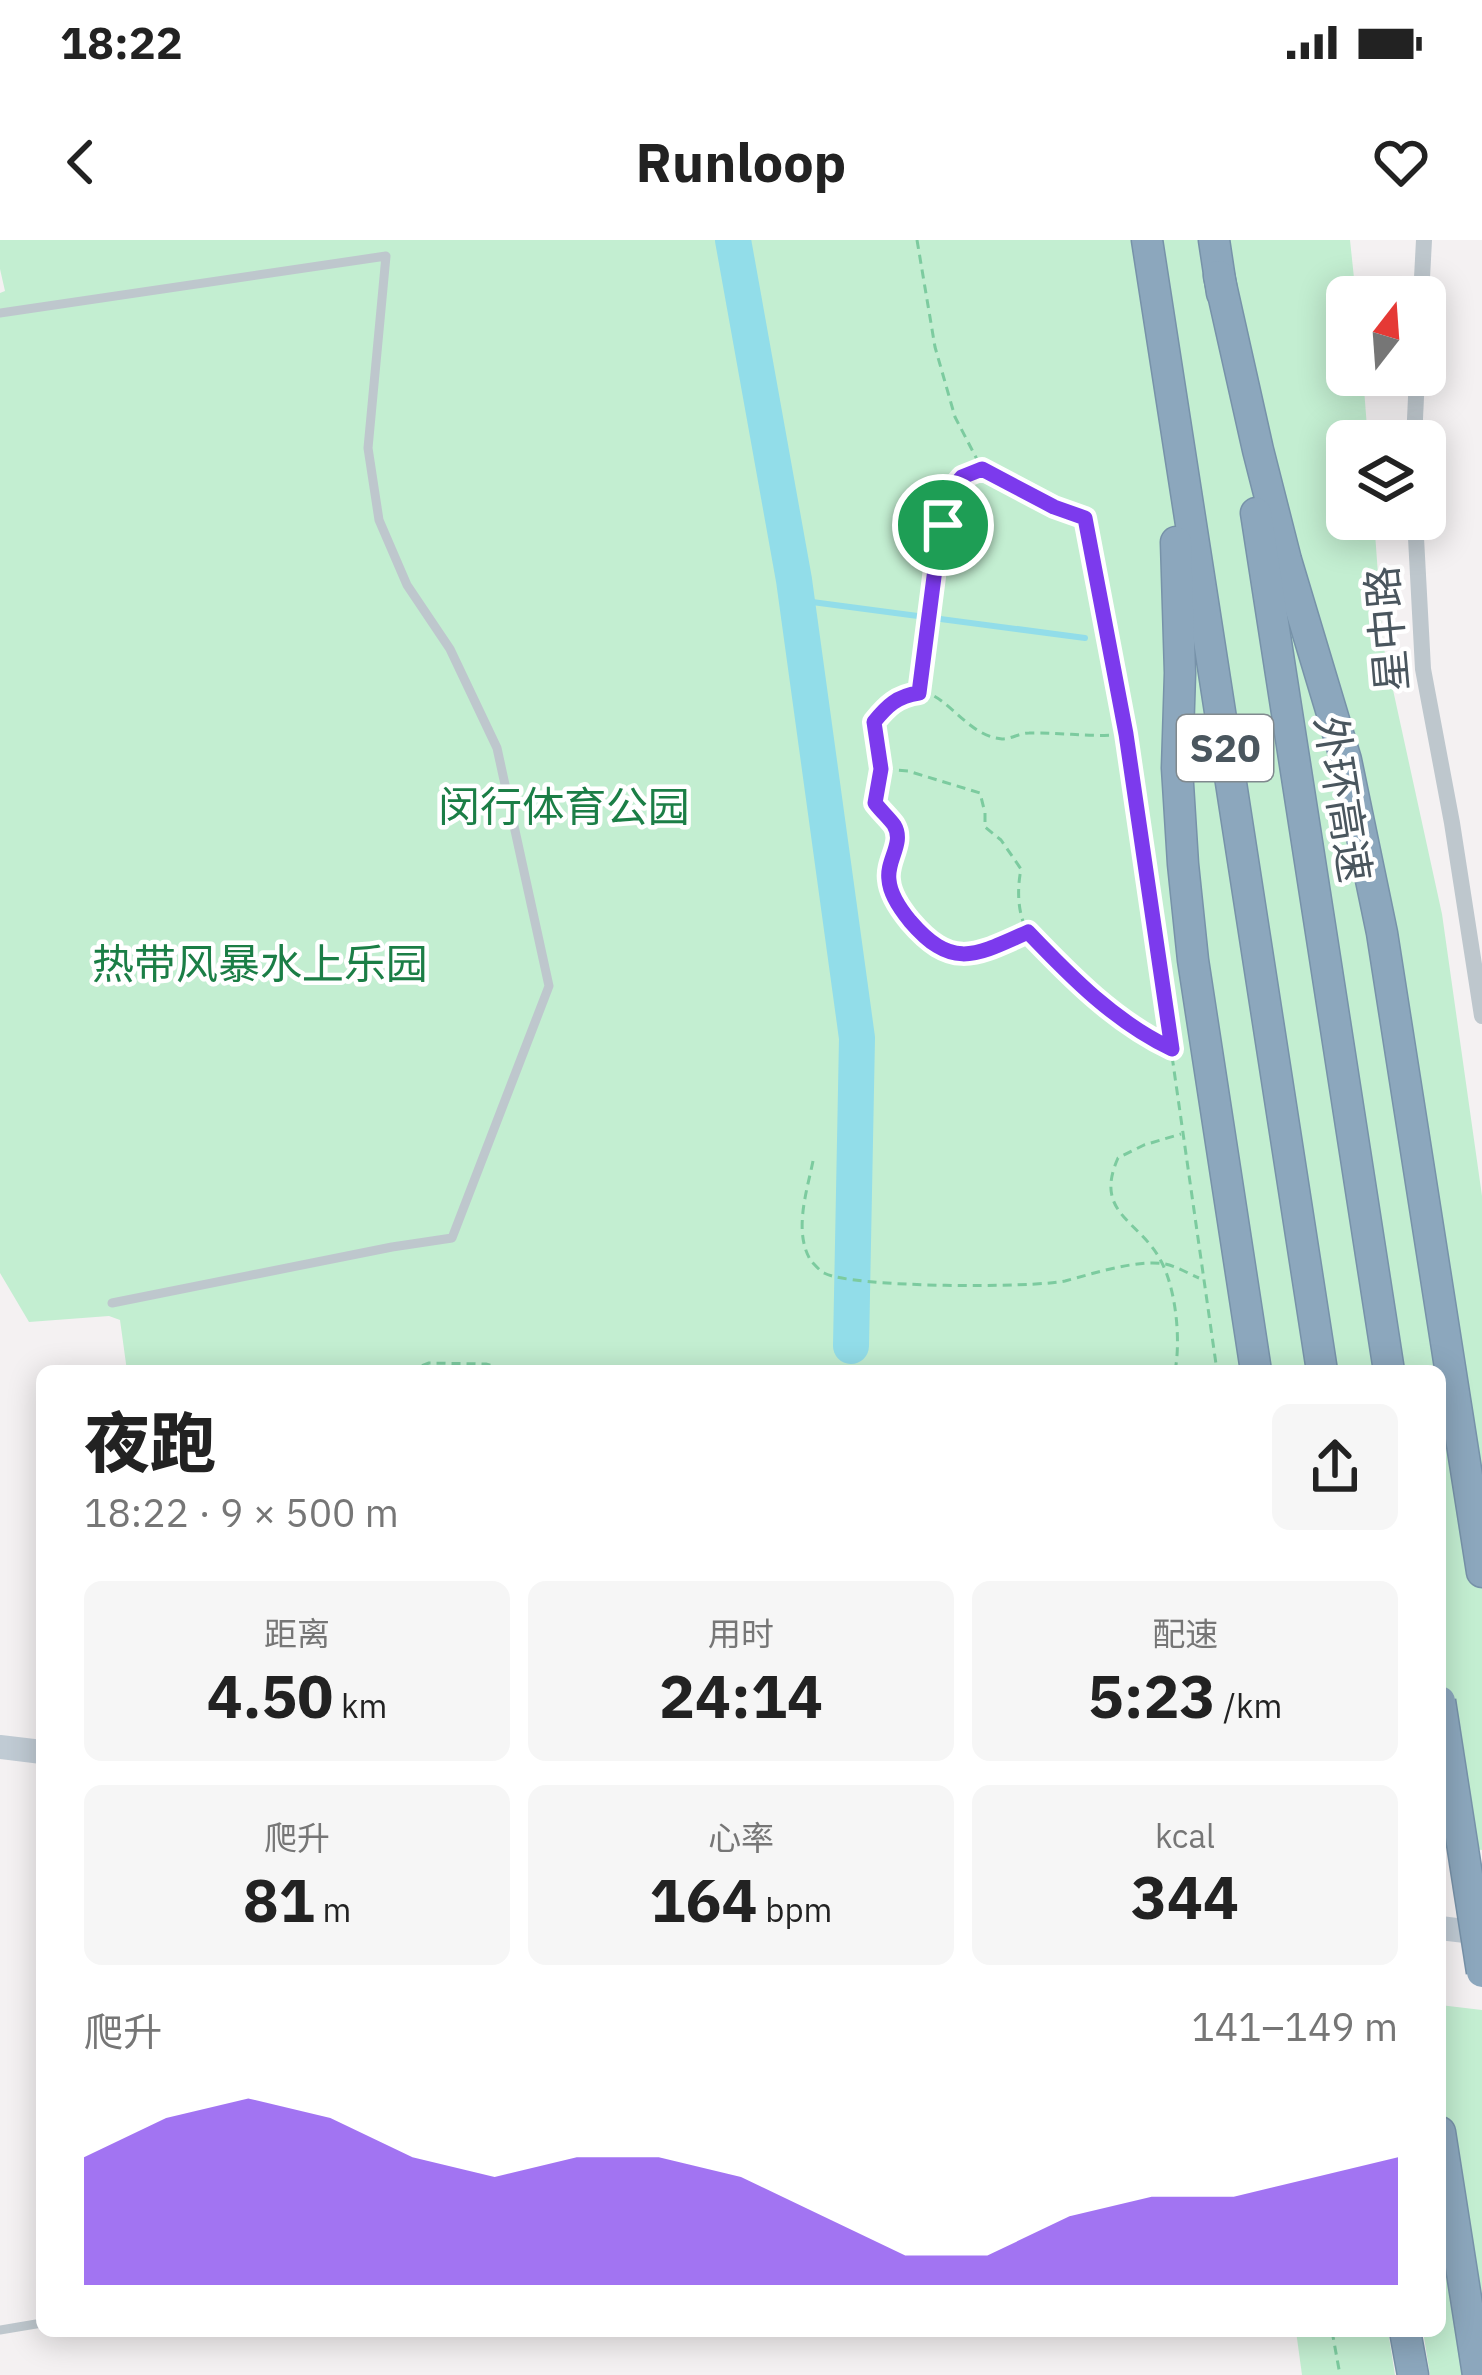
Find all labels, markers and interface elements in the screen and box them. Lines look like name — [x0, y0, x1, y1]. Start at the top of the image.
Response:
text: 18:22 — [60, 13, 183, 71]
text: Runloop — [636, 127, 846, 197]
icon: back — [48, 129, 114, 195]
icon: heart — [1368, 129, 1434, 195]
north arrow — [1326, 276, 1446, 396]
map controls — [1326, 276, 1446, 540]
button: layers — [1326, 420, 1446, 540]
pin — [892, 474, 994, 576]
icon: arrive — [910, 492, 976, 558]
street label: 星中路 — [1354, 564, 1419, 694]
street label: 外环高速 — [1303, 712, 1384, 886]
road number: S20 — [1177, 715, 1273, 781]
park label: 闵行体育公园 — [438, 779, 690, 834]
park label: 热带风暴水上乐园 — [92, 936, 428, 991]
text: 夜跑 — [84, 1399, 216, 1485]
button: share — [1272, 1404, 1398, 1530]
text: 18:22 · 9 × 500 m — [84, 1487, 399, 1538]
text: 距离 — [264, 1612, 330, 1655]
text: 用时 — [708, 1612, 774, 1655]
text: 配速 — [1152, 1612, 1218, 1655]
text: 4.50 — [207, 1656, 333, 1735]
text: 24:14 — [659, 1656, 823, 1735]
text: 5:23 — [1088, 1656, 1216, 1735]
text: km — [333, 1684, 387, 1727]
text: /km — [1216, 1684, 1282, 1727]
text: kcal — [1155, 1814, 1215, 1857]
text: 爬升 — [264, 1816, 330, 1859]
text: 心率 — [708, 1816, 774, 1859]
text: 344 — [1131, 1857, 1239, 1936]
text: 81 — [243, 1860, 315, 1939]
text: 164 — [650, 1860, 758, 1939]
text: m — [315, 1888, 351, 1931]
text: bpm — [758, 1888, 832, 1931]
text: 141–149 m — [1191, 2001, 1398, 2052]
text: 爬升 — [84, 2006, 162, 2057]

